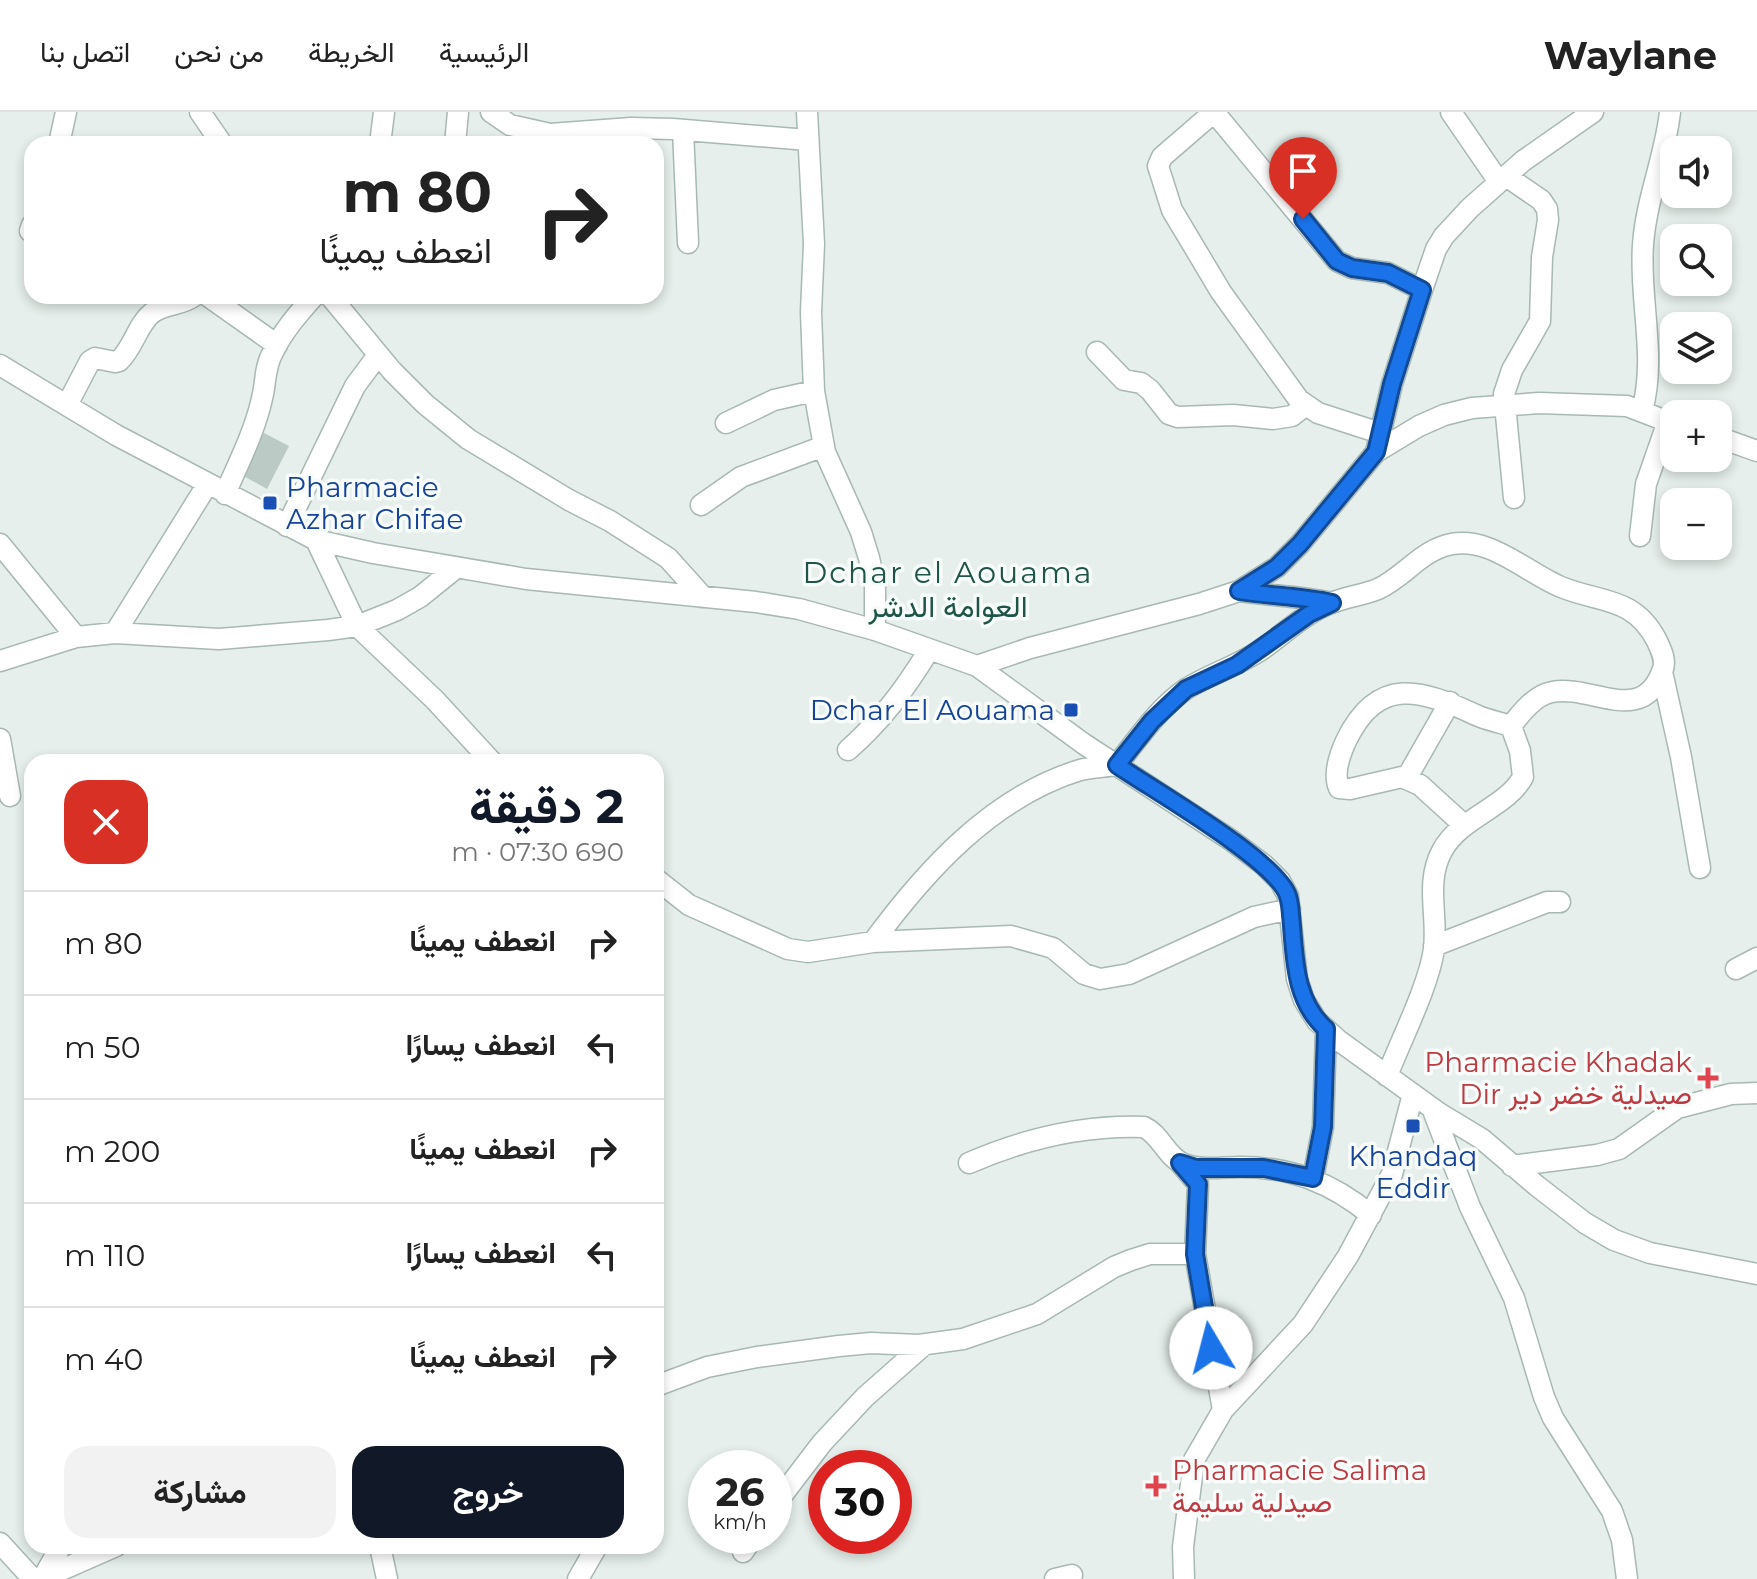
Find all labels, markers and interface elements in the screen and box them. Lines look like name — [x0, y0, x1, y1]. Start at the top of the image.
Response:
text: Waylane — [1544, 32, 1717, 79]
text: اتصل بنا — [40, 35, 130, 69]
text: من نحن — [174, 35, 264, 69]
text: الخريطة — [308, 35, 395, 69]
text: الرئيسية — [439, 35, 529, 69]
map controls — [1660, 136, 1732, 560]
button: sound — [1660, 136, 1732, 208]
pin — [1269, 137, 1337, 219]
icon: arrive — [1281, 149, 1325, 193]
text: 80 m — [342, 158, 492, 226]
icon: right — [520, 168, 624, 272]
button: search — [1660, 224, 1732, 296]
text: انعطف يمينًا — [319, 228, 492, 272]
button: layers — [1660, 312, 1732, 384]
button: + — [1660, 400, 1732, 472]
place label: Pharmacie Azhar Chifae — [286, 470, 463, 536]
button: − — [1660, 488, 1732, 560]
marker: Pharmacie Azhar Chifae — [261, 494, 279, 512]
district label: Dchar el Aouama العوامة الدشر — [803, 554, 1093, 625]
place label: Dchar El Aouama — [810, 693, 1055, 727]
marker: Dchar El Aouama — [1062, 701, 1080, 719]
text: 2 دقيقة — [469, 777, 624, 835]
button: close — [64, 780, 148, 864]
text: 690 m · 07:30 — [451, 836, 624, 868]
icon: right — [580, 921, 624, 965]
text: انعطف يمينًا — [409, 922, 556, 959]
text: 80 m — [64, 925, 143, 962]
icon: left — [580, 1025, 624, 1069]
text: انعطف يسارًا — [406, 1026, 556, 1063]
text: 50 m — [64, 1029, 141, 1066]
place label: Pharmacie Khadak Dir صيدلية خضر دير — [1424, 1045, 1692, 1112]
marker: Pharmacie Khadak Dir صيدلية خضر دير — [1699, 1069, 1717, 1087]
marker: Khandaq Eddir — [1404, 1117, 1422, 1135]
icon: right — [580, 1129, 624, 1173]
text: انعطف يمينًا — [409, 1130, 556, 1167]
text: 200 m — [64, 1133, 160, 1170]
place label: Khandaq Eddir — [1349, 1139, 1477, 1205]
icon: left — [580, 1233, 624, 1277]
text: انعطف يسارًا — [406, 1234, 556, 1271]
text: 110 m — [64, 1237, 145, 1274]
position arrow — [1169, 1306, 1253, 1390]
icon: right — [580, 1337, 624, 1381]
text: انعطف يمينًا — [409, 1338, 556, 1375]
text: 40 m — [64, 1341, 143, 1378]
button: مشاركة — [64, 1446, 336, 1538]
button: خروج — [352, 1446, 624, 1538]
speed limit sign: 30 — [808, 1450, 912, 1554]
place label: Pharmacie Salima صيدلية سليمة — [1172, 1453, 1427, 1519]
text: 26 — [715, 1467, 765, 1516]
marker: Pharmacie Salima صيدلية سليمة — [1147, 1477, 1165, 1495]
text: km/h — [713, 1510, 767, 1534]

